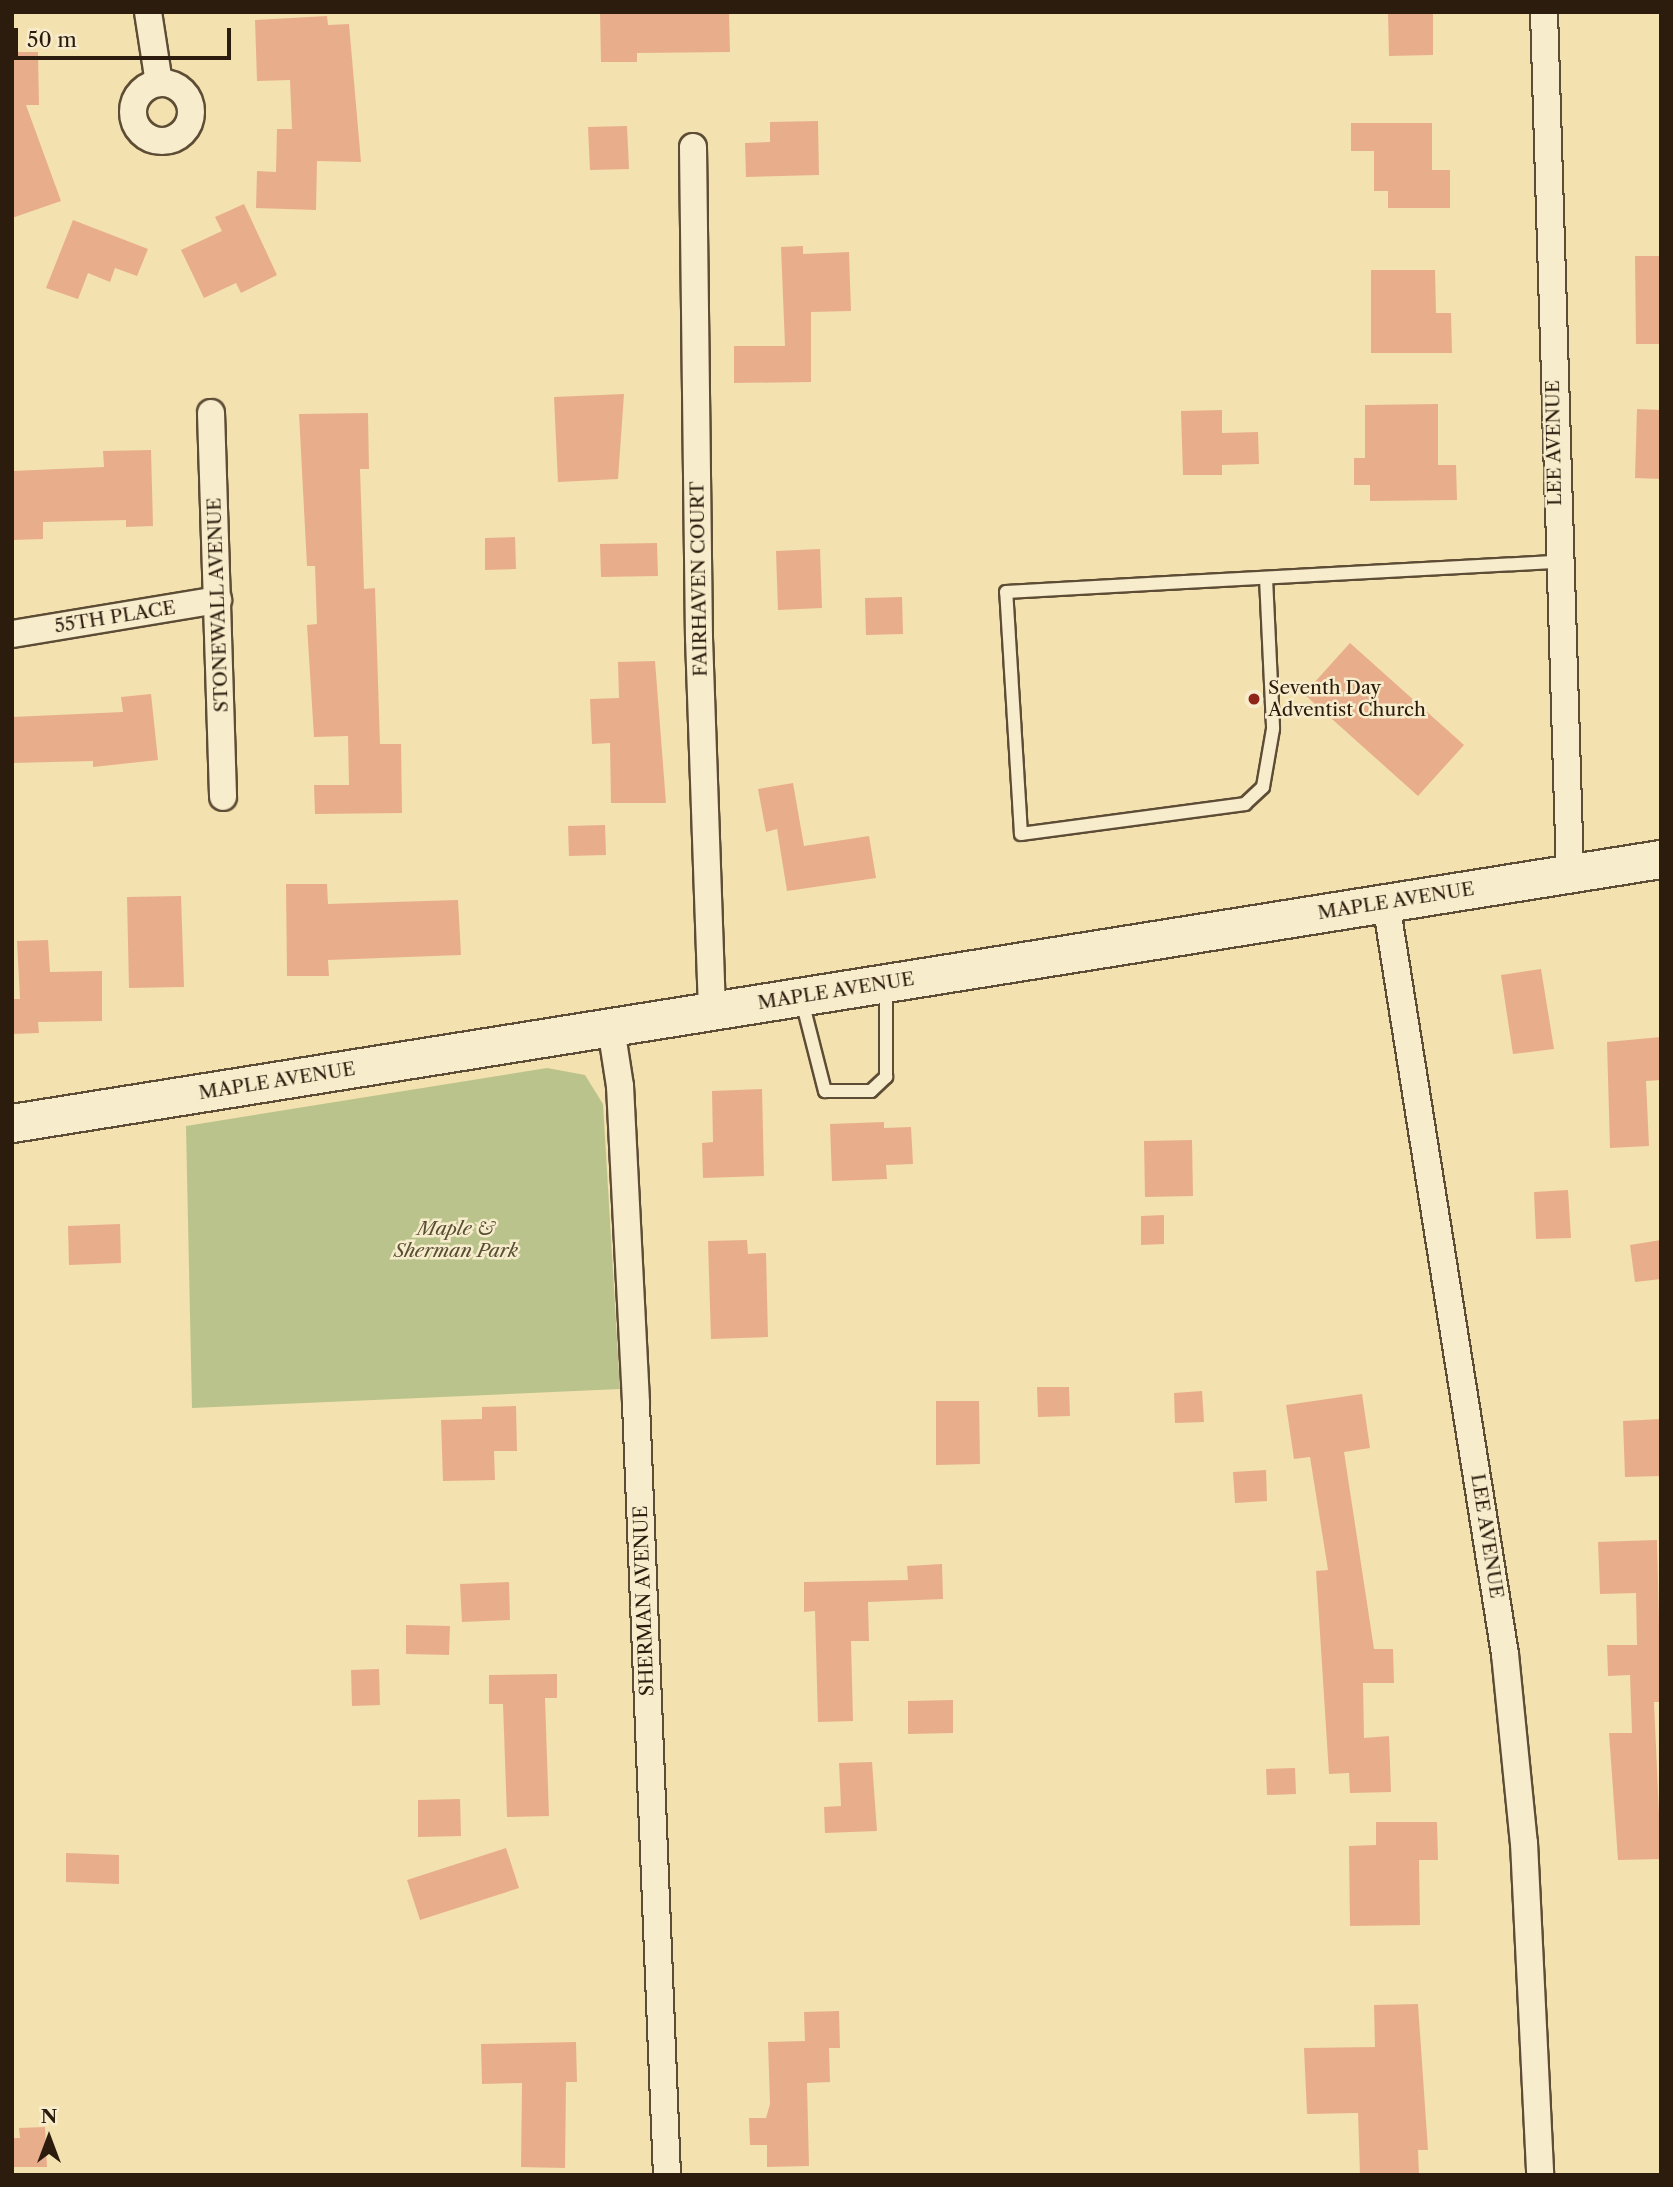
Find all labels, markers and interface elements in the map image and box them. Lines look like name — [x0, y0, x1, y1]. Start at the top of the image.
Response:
scale bar — [18, 14, 234, 58]
text: 50 m — [27, 27, 77, 52]
street label: LEE AVENUE — [1541, 380, 1567, 506]
street label: FAIRHAVEN COURT — [686, 481, 712, 677]
street label: STONEWALL AVENUE — [203, 497, 233, 713]
street label: 55TH PLACE — [53, 596, 177, 638]
place label: Seventh Day Adventist Church — [1268, 677, 1426, 721]
marker: Seventh Day Adventist Church — [1246, 691, 1262, 707]
street label: MAPLE AVENUE — [1316, 877, 1476, 925]
street label: MAPLE AVENUE — [756, 967, 916, 1015]
street label: MAPLE AVENUE — [197, 1057, 357, 1105]
park label: Maple & Sherman Park — [394, 1218, 518, 1262]
street label: LEE AVENUE — [1466, 1472, 1508, 1600]
street label: SHERMAN AVENUE — [629, 1505, 659, 1697]
north arrow — [14, 2103, 84, 2173]
text: N — [41, 2105, 57, 2128]

